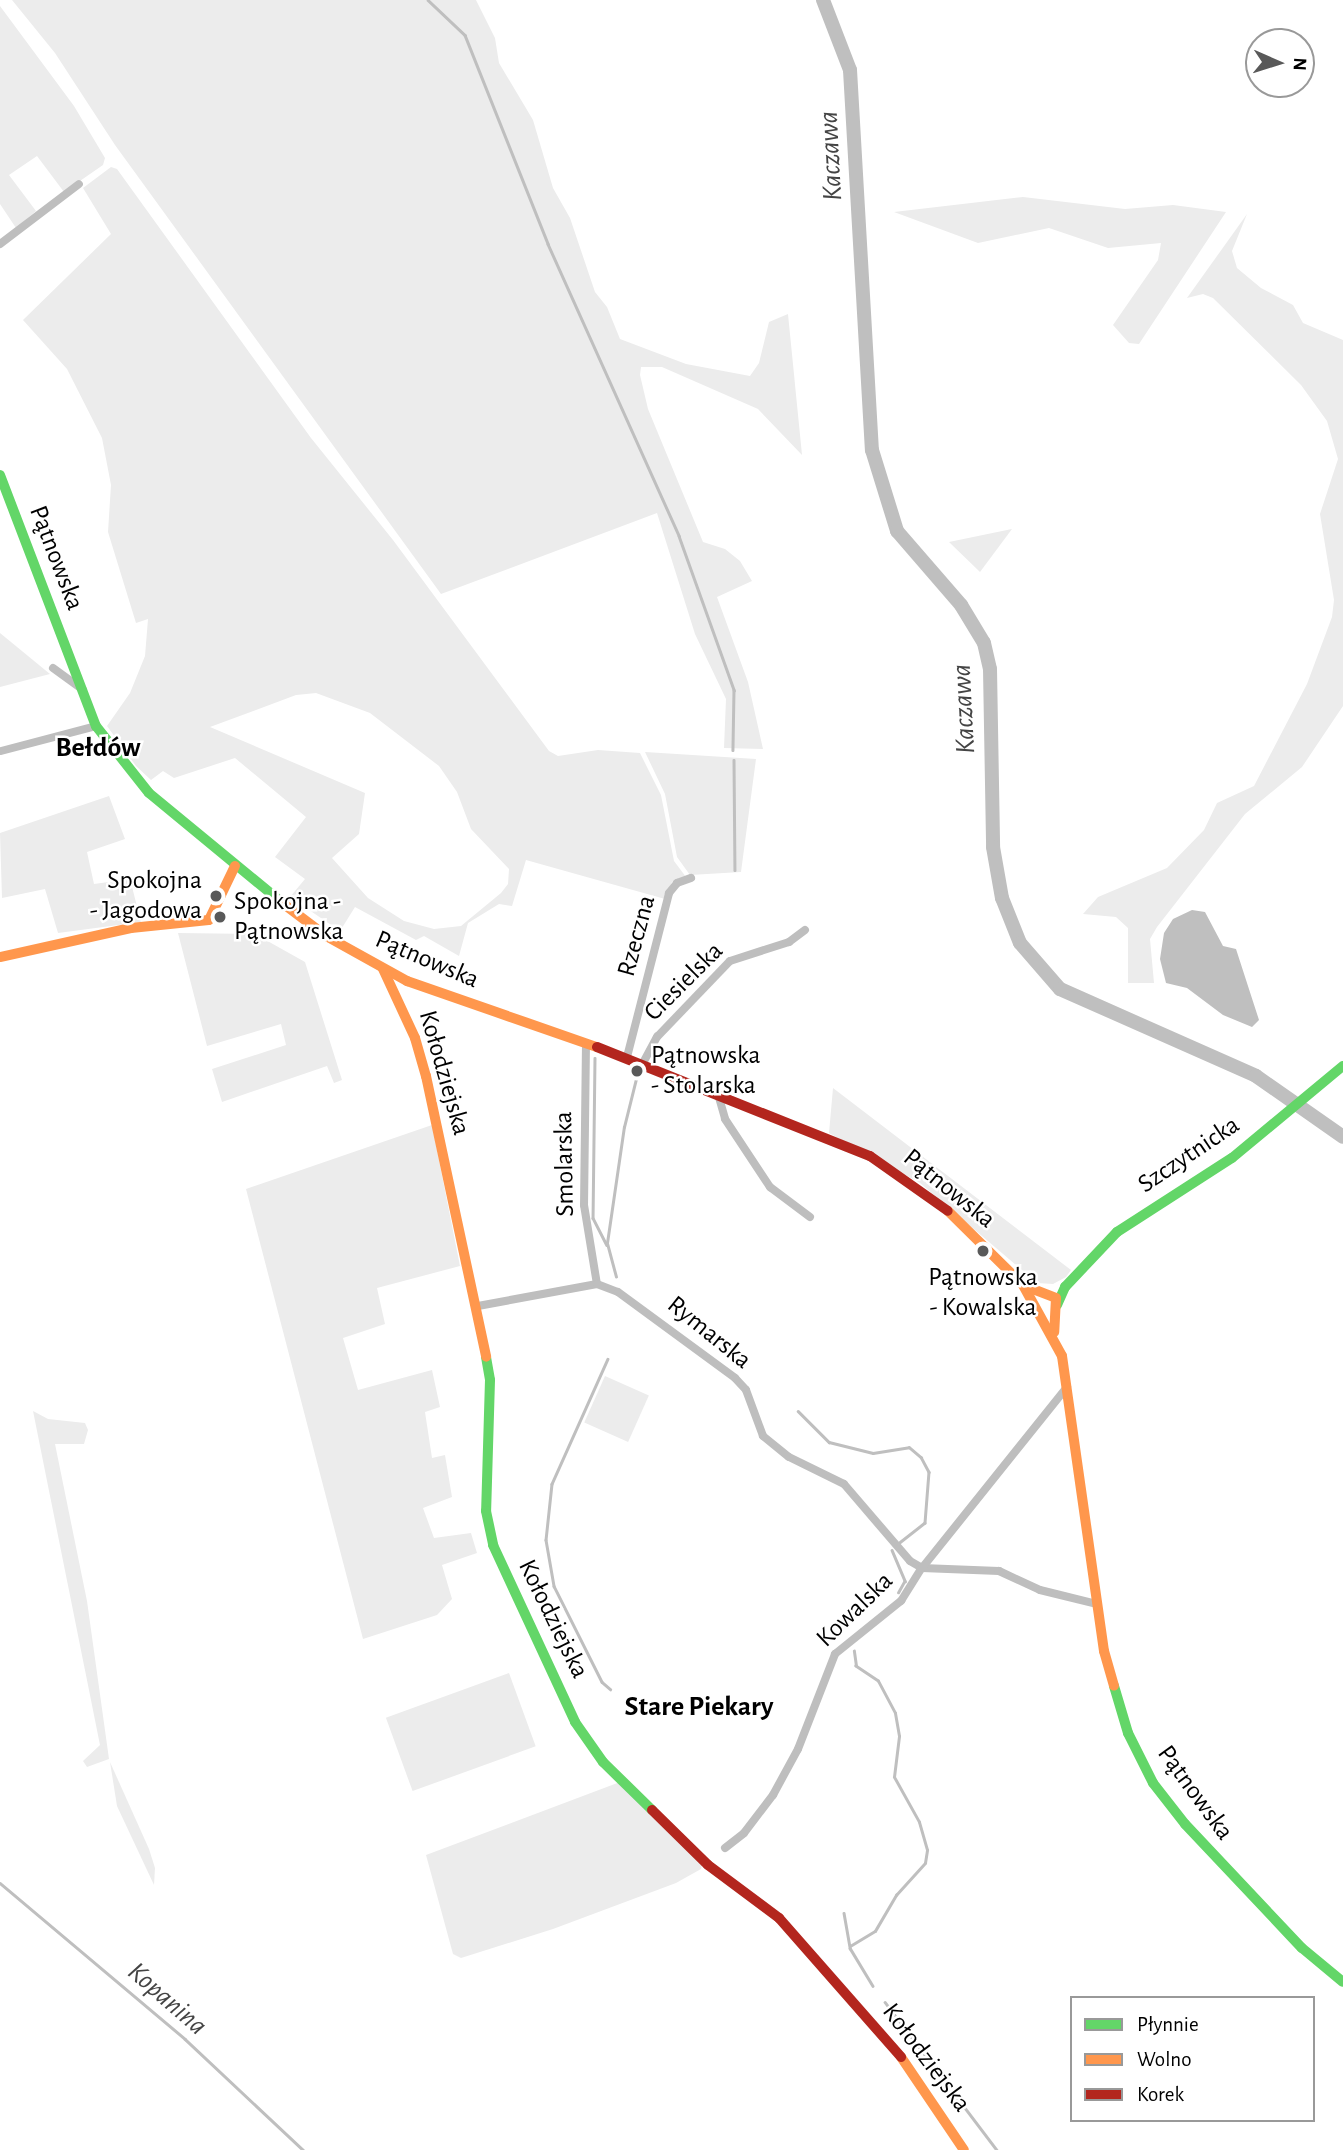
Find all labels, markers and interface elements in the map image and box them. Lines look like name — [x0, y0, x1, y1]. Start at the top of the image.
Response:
north arrow — [1245, 28, 1315, 98]
text: N — [1290, 57, 1309, 71]
water label: Kaczawa — [812, 110, 850, 202]
street label: Pątnowska — [22, 501, 90, 615]
water label: Kaczawa — [945, 663, 983, 755]
district label: Bełdów — [55, 731, 141, 765]
place label: Spokojna - Jagodowa — [90, 865, 202, 926]
place label: Spokojna - Pątnowska — [234, 886, 343, 948]
marker: Spokojna - Jagodowa — [208, 888, 224, 904]
street label: Rzeczna — [611, 892, 663, 980]
marker: Spokojna - Pątnowska — [212, 909, 228, 925]
street label: Pątnowska — [371, 924, 483, 996]
street label: Ciesielska — [638, 936, 730, 1028]
street label: Kołodziejska — [411, 1007, 477, 1139]
place label: Pątnowska - Stolarska — [651, 1040, 760, 1102]
marker: Pątnowska - Stolarska — [629, 1063, 645, 1079]
street label: Szczytnicka — [1132, 1110, 1246, 1200]
street label: Smolarska — [548, 1111, 582, 1217]
street label: Pątnowska — [897, 1142, 1001, 1236]
marker: Pątnowska - Kowalska — [975, 1243, 991, 1259]
place label: Pątnowska - Kowalska — [928, 1262, 1038, 1324]
street label: Rymarska — [661, 1290, 757, 1376]
street label: Kołodziejska — [511, 1555, 595, 1683]
street label: Kowalska — [810, 1566, 900, 1654]
district label: Stare Piekary — [625, 1690, 773, 1724]
street label: Pątnowska — [1150, 1740, 1240, 1846]
water label: Kopanina — [120, 1955, 214, 2043]
legend — [1070, 1996, 1315, 2122]
street label: Kołodziejska — [875, 1997, 977, 2119]
text: Płynnie — [1137, 2014, 1199, 2035]
text: Wolno — [1137, 2049, 1191, 2070]
text: Korek — [1137, 2084, 1184, 2105]

